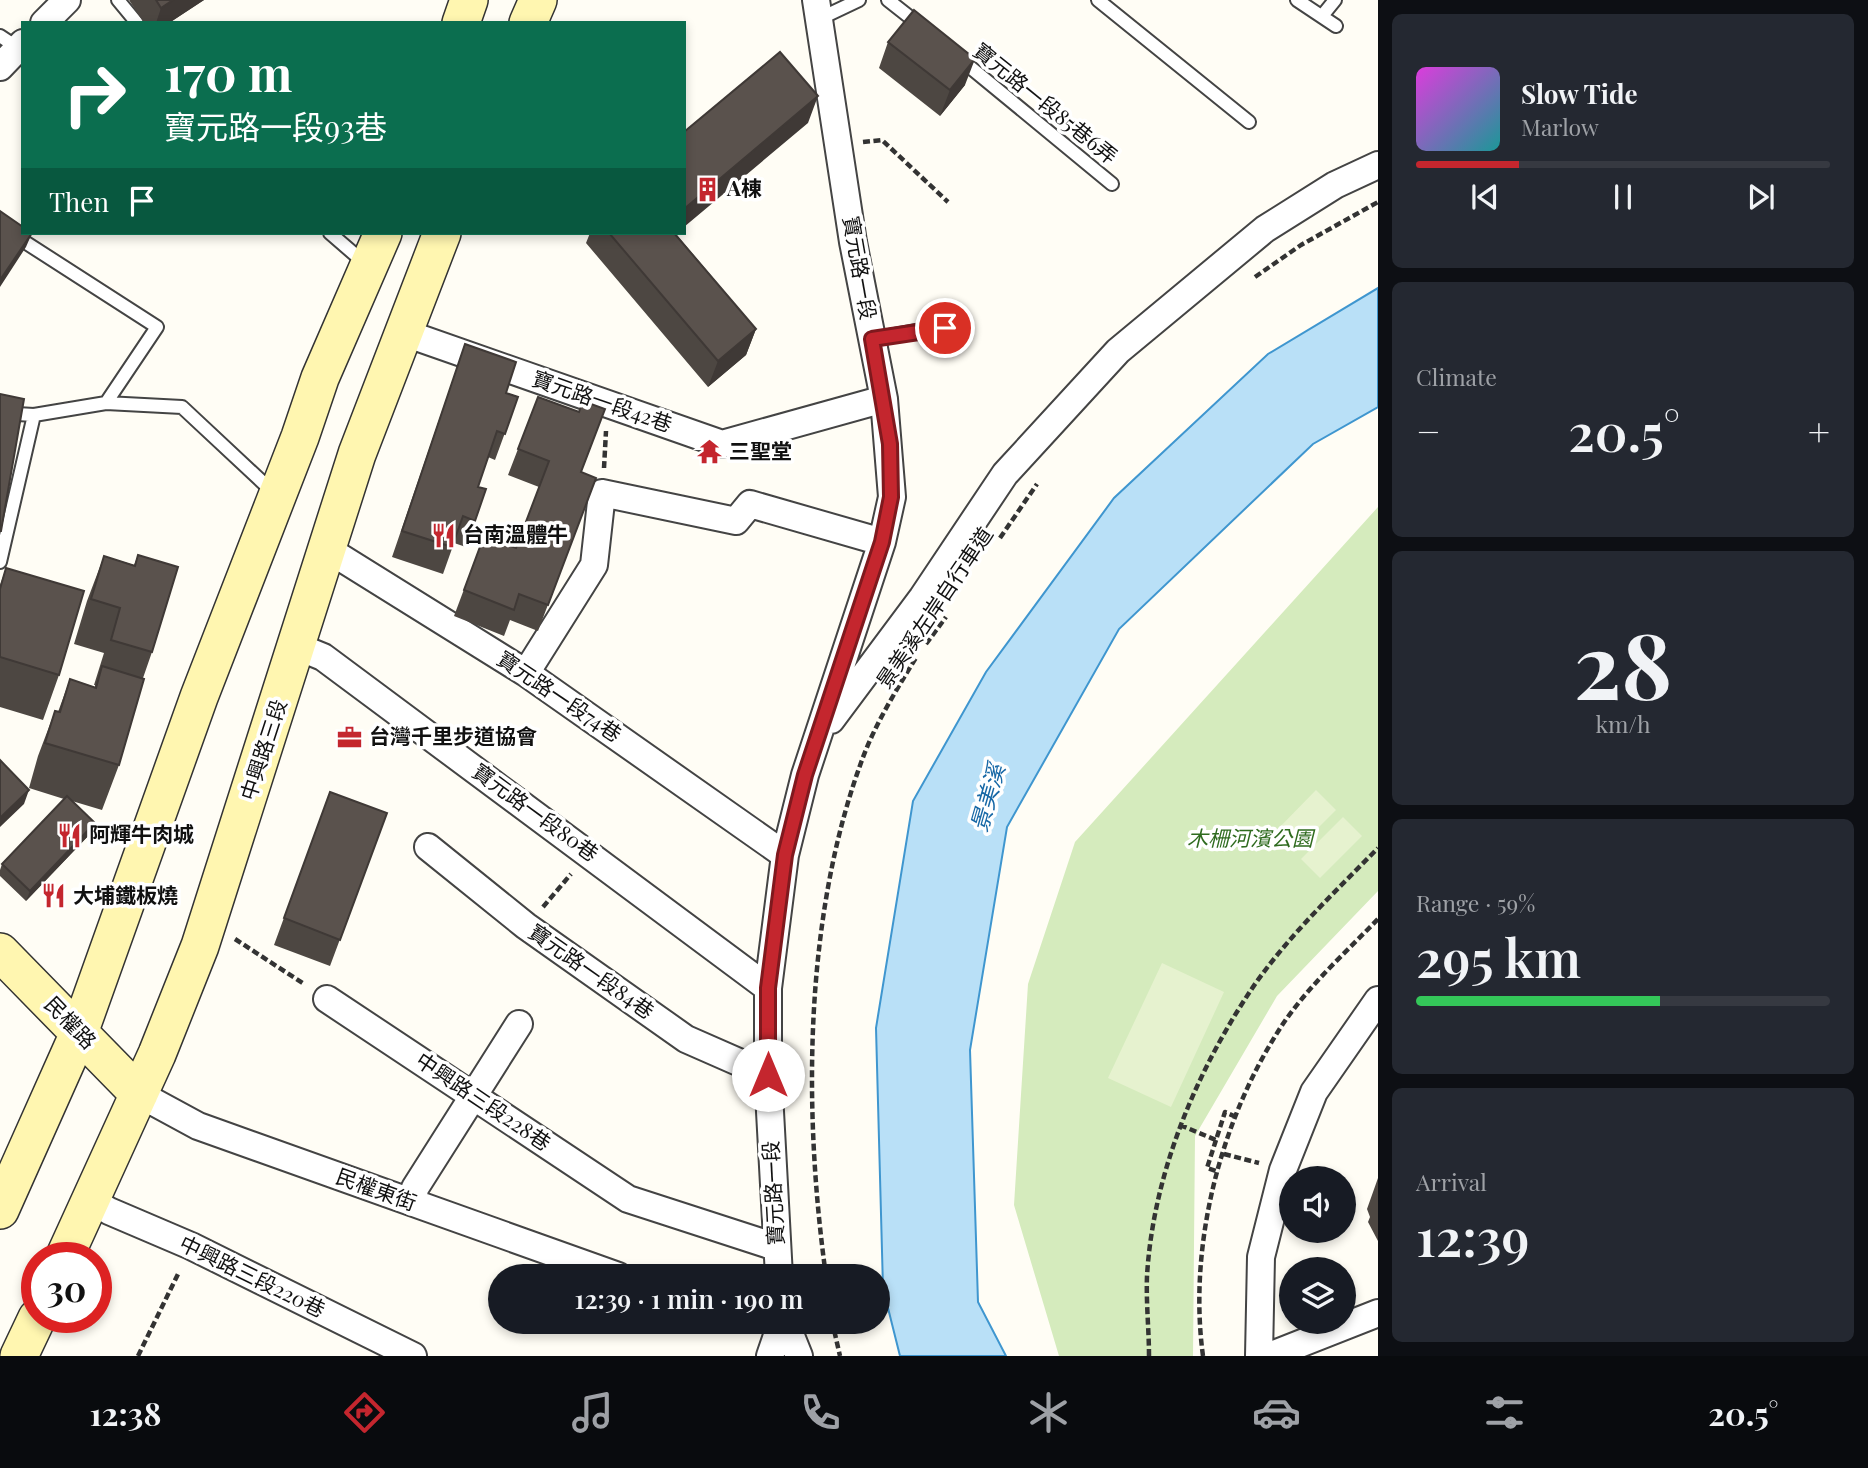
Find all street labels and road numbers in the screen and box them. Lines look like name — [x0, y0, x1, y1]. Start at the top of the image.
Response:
street label: 寶元路一段85巷6弄 — [968, 36, 1124, 169]
street label: 寶元路一段 — [838, 214, 884, 322]
street label: 寶元路一段42巷 — [529, 363, 676, 437]
street label: 景美溪左岸自行車道 — [869, 521, 998, 693]
street label: 寶元路一段74巷 — [493, 643, 628, 747]
street label: 中興路三段 — [233, 695, 292, 804]
street label: 寶元路一段80巷 — [467, 756, 605, 867]
street label: 寶元路一段84巷 — [524, 917, 661, 1024]
street label: 民權路 — [39, 989, 103, 1054]
street label: 中興路三段228巷 — [411, 1045, 557, 1156]
street label: 寶元路一段 — [755, 1140, 789, 1246]
street label: 民權東街 — [332, 1161, 421, 1216]
street label: 中興路三段220巷 — [175, 1228, 330, 1323]

